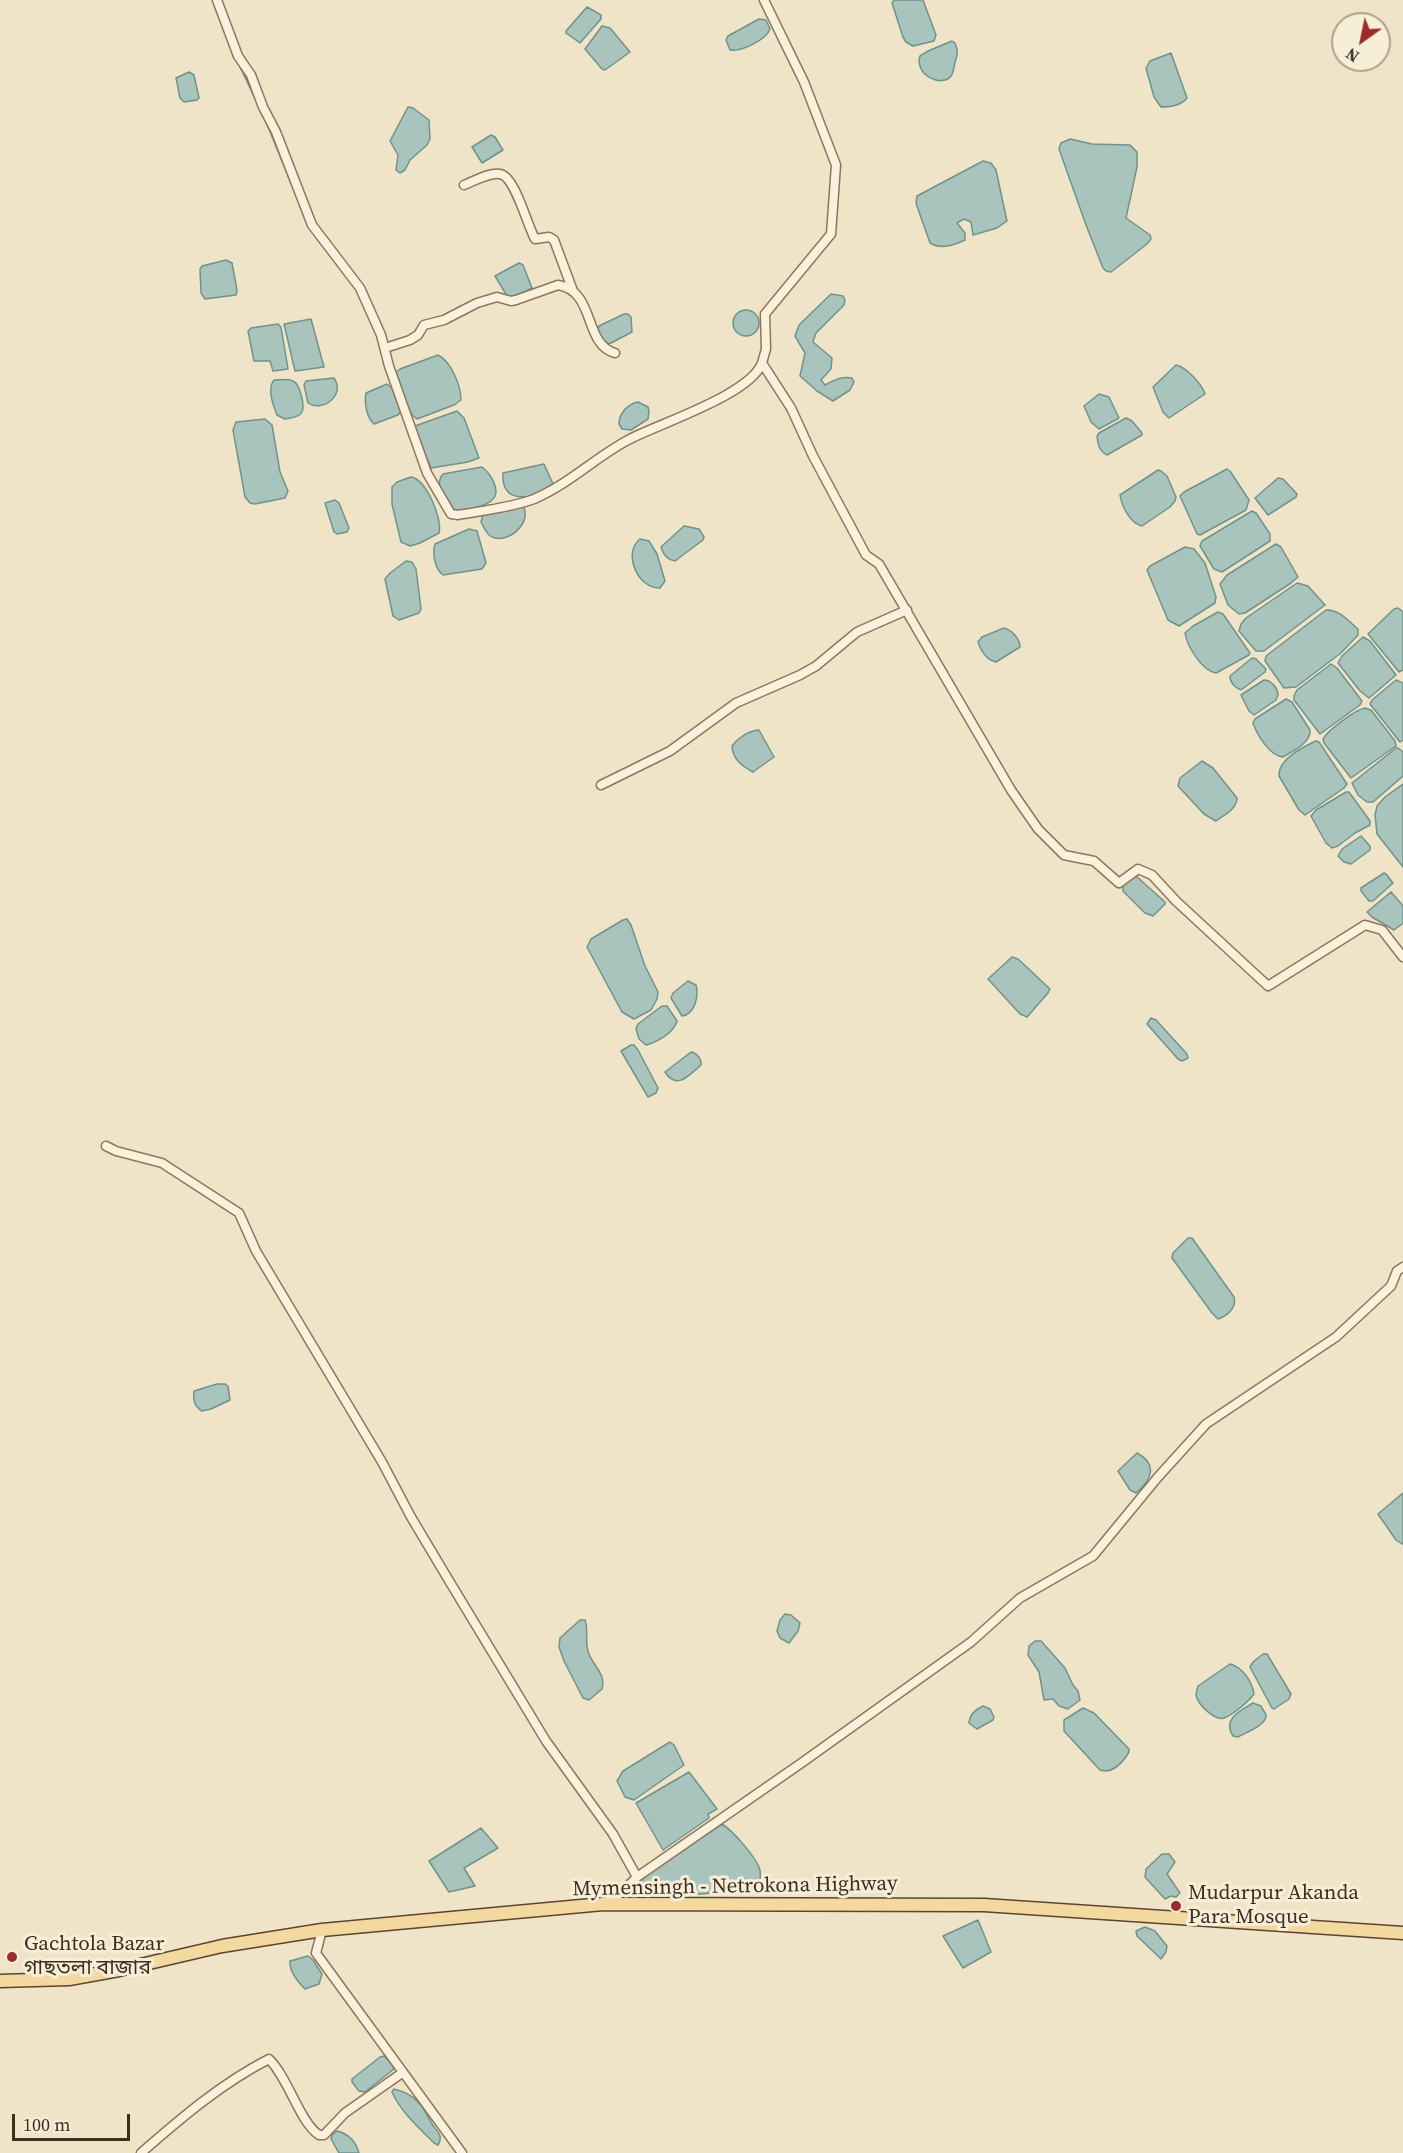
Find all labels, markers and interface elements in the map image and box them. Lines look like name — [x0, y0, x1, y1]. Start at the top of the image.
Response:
north arrow — [1331, 12, 1391, 72]
text: N — [1341, 43, 1363, 68]
street label: Mymensingh - Netrokona Highway — [572, 1872, 898, 1902]
place label: Mudarpur Akanda Para Mosque — [1188, 1881, 1359, 1931]
marker: Mudarpur Akanda Para Mosque — [1169, 1899, 1183, 1913]
place label: Gachtola Bazar গাছতলা বাজার — [24, 1932, 164, 1982]
marker: Gachtola Bazar গাছতলা বাজার — [5, 1950, 19, 1964]
scale bar — [15, 2102, 134, 2140]
text: 100 m — [23, 2112, 70, 2137]

